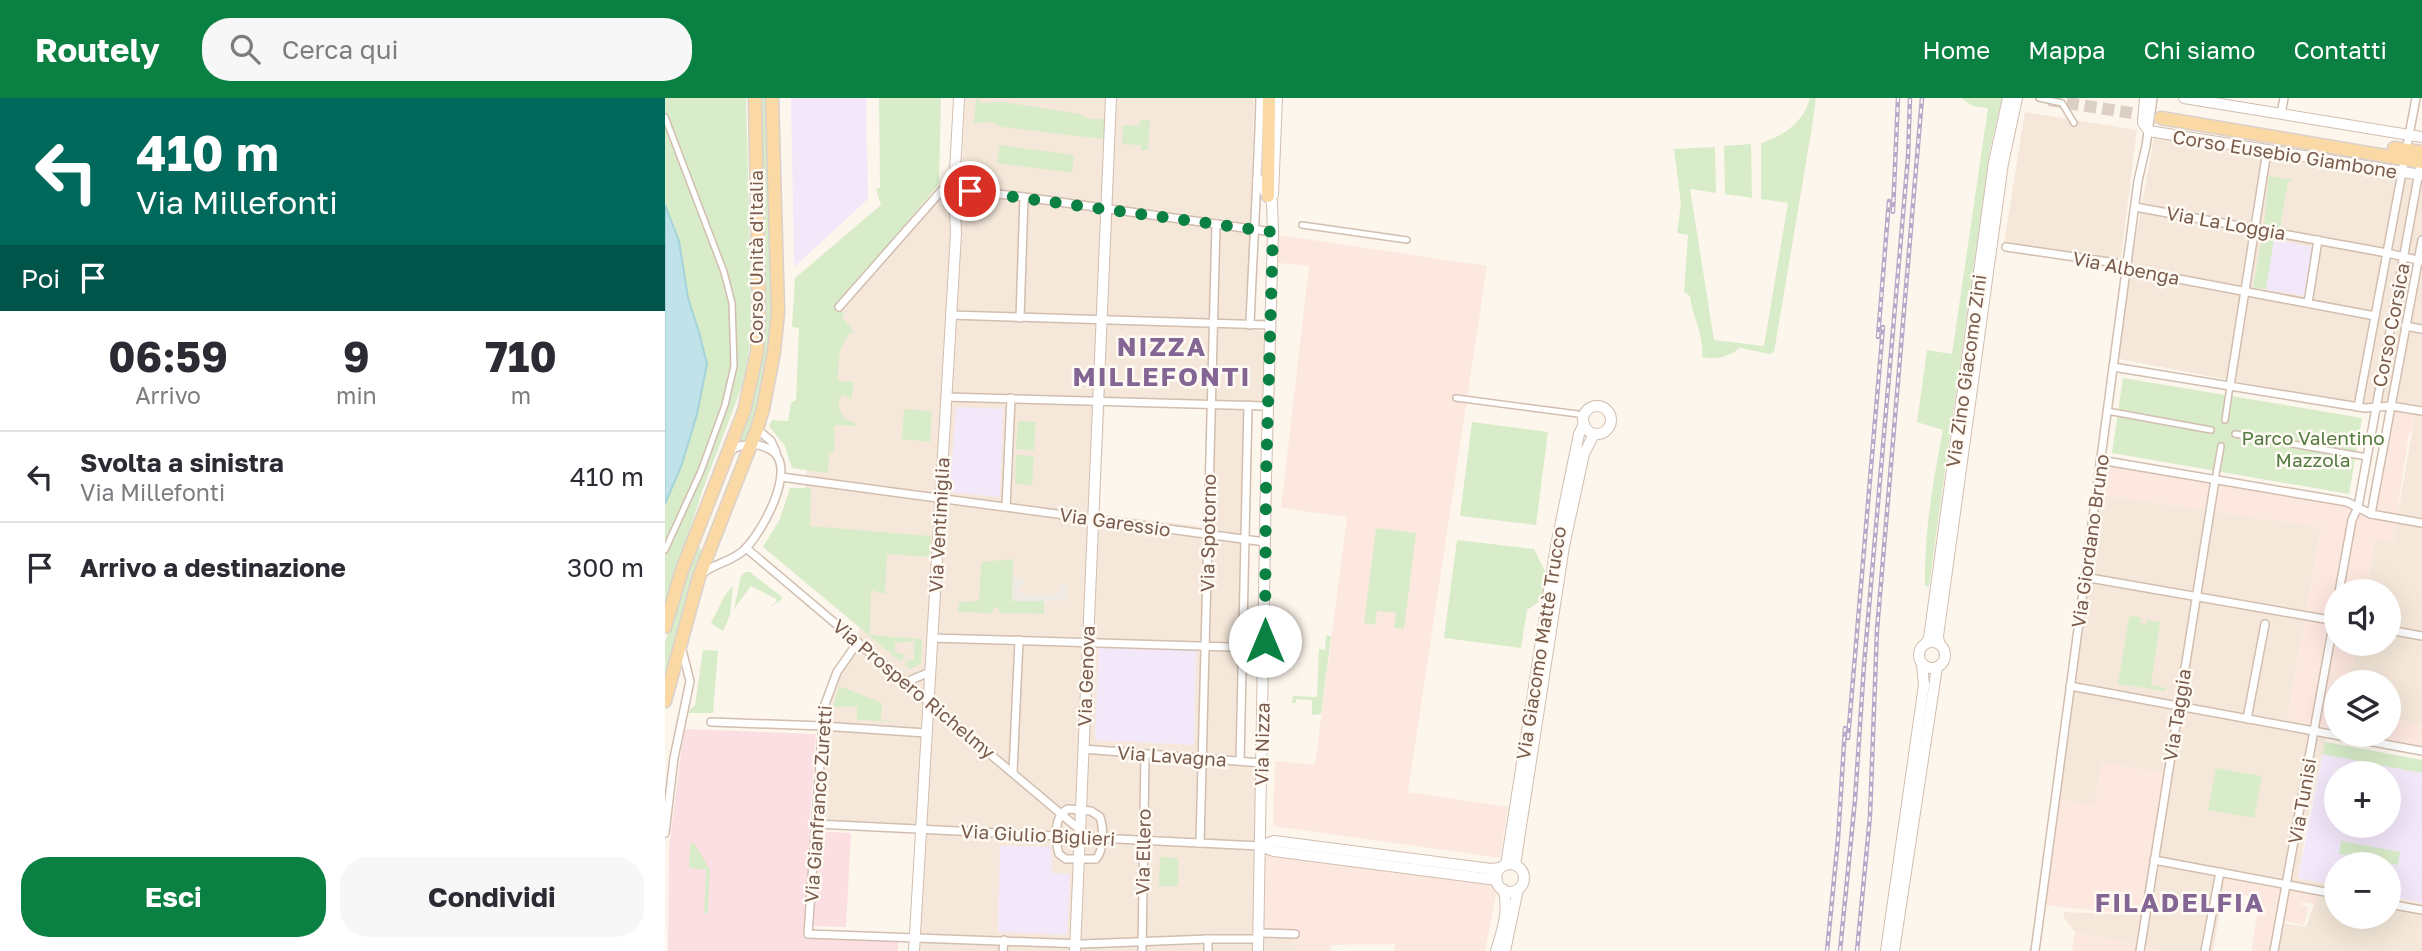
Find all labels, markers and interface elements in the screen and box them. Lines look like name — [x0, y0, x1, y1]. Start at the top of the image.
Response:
search box — [202, 18, 692, 81]
text: Routely — [35, 30, 160, 69]
icon: search — [226, 30, 264, 68]
text: Cerca qui — [282, 34, 398, 65]
text: Home — [1922, 35, 1990, 64]
text: Mappa — [2028, 35, 2106, 64]
text: Chi siamo — [2144, 35, 2255, 64]
text: Contatti — [2293, 35, 2387, 64]
text: 410 m — [136, 123, 279, 182]
street label: Corso Eusebio Giambone — [2171, 124, 2399, 183]
icon: left — [21, 126, 112, 217]
pin — [940, 161, 1000, 221]
street label: Corso Unità d'Italia — [744, 170, 767, 344]
icon: arrive — [951, 172, 989, 210]
text: Via Millefonti — [136, 183, 338, 221]
street label: Via La Loggia — [2164, 201, 2288, 244]
street label: Via Albenga — [2071, 246, 2182, 289]
icon: arrive — [74, 259, 112, 297]
street label: Corso Corsica — [2367, 261, 2414, 389]
text: Poi — [21, 263, 60, 294]
street label: Via Zino Giacomo Zini — [1941, 273, 1990, 469]
text: 06:59 — [108, 331, 228, 381]
text: 9 — [343, 331, 370, 381]
text: 710 — [485, 331, 557, 381]
district label: NIZZA MILLEFONTI — [1073, 331, 1251, 392]
text: Arrivo — [135, 381, 201, 409]
text: min — [336, 381, 377, 409]
text: m — [511, 381, 531, 409]
park label: Parco Valentino Mazzola — [2241, 426, 2385, 471]
text: Svolta a sinistra — [80, 447, 284, 478]
street label: Via Giordano Bruno — [2066, 452, 2113, 629]
street label: Via Ventimiglia — [923, 457, 954, 593]
icon: left — [21, 458, 59, 496]
text: 410 m — [570, 461, 644, 492]
street label: Via Spotorno — [1195, 474, 1220, 592]
text: Via Millefonti — [80, 478, 225, 506]
street label: Via Garessio — [1058, 502, 1172, 541]
street label: Via Giacomo Mattè Trucco — [1511, 525, 1570, 761]
icon: arrive — [21, 549, 59, 587]
text: Arrivo a destinazione — [80, 552, 346, 583]
text: 300 m — [567, 552, 644, 583]
map controls — [2324, 579, 2401, 929]
button: sound — [2324, 579, 2401, 656]
position arrow — [1228, 604, 1302, 678]
street label: Via Prospero Richelmy — [829, 614, 1000, 763]
street label: Via Genova — [1072, 625, 1099, 727]
street label: Via Taggia — [2158, 667, 2195, 763]
button: layers — [2324, 670, 2401, 747]
street label: Via Nizza — [1249, 702, 1274, 786]
street label: Via Gianfranco Zuretti — [799, 704, 836, 904]
street label: Via Lavagna — [1117, 740, 1228, 771]
street label: Via Tunisi — [2283, 756, 2320, 846]
button: + — [2324, 761, 2401, 838]
street label: Via Ellero — [1130, 809, 1155, 895]
street label: Via Giulio Biglieri — [960, 819, 1116, 850]
button: − — [2324, 852, 2401, 929]
button: Esci — [21, 857, 326, 937]
button: Condividi — [340, 857, 644, 937]
district label: FILADELFIA — [2095, 887, 2265, 918]

